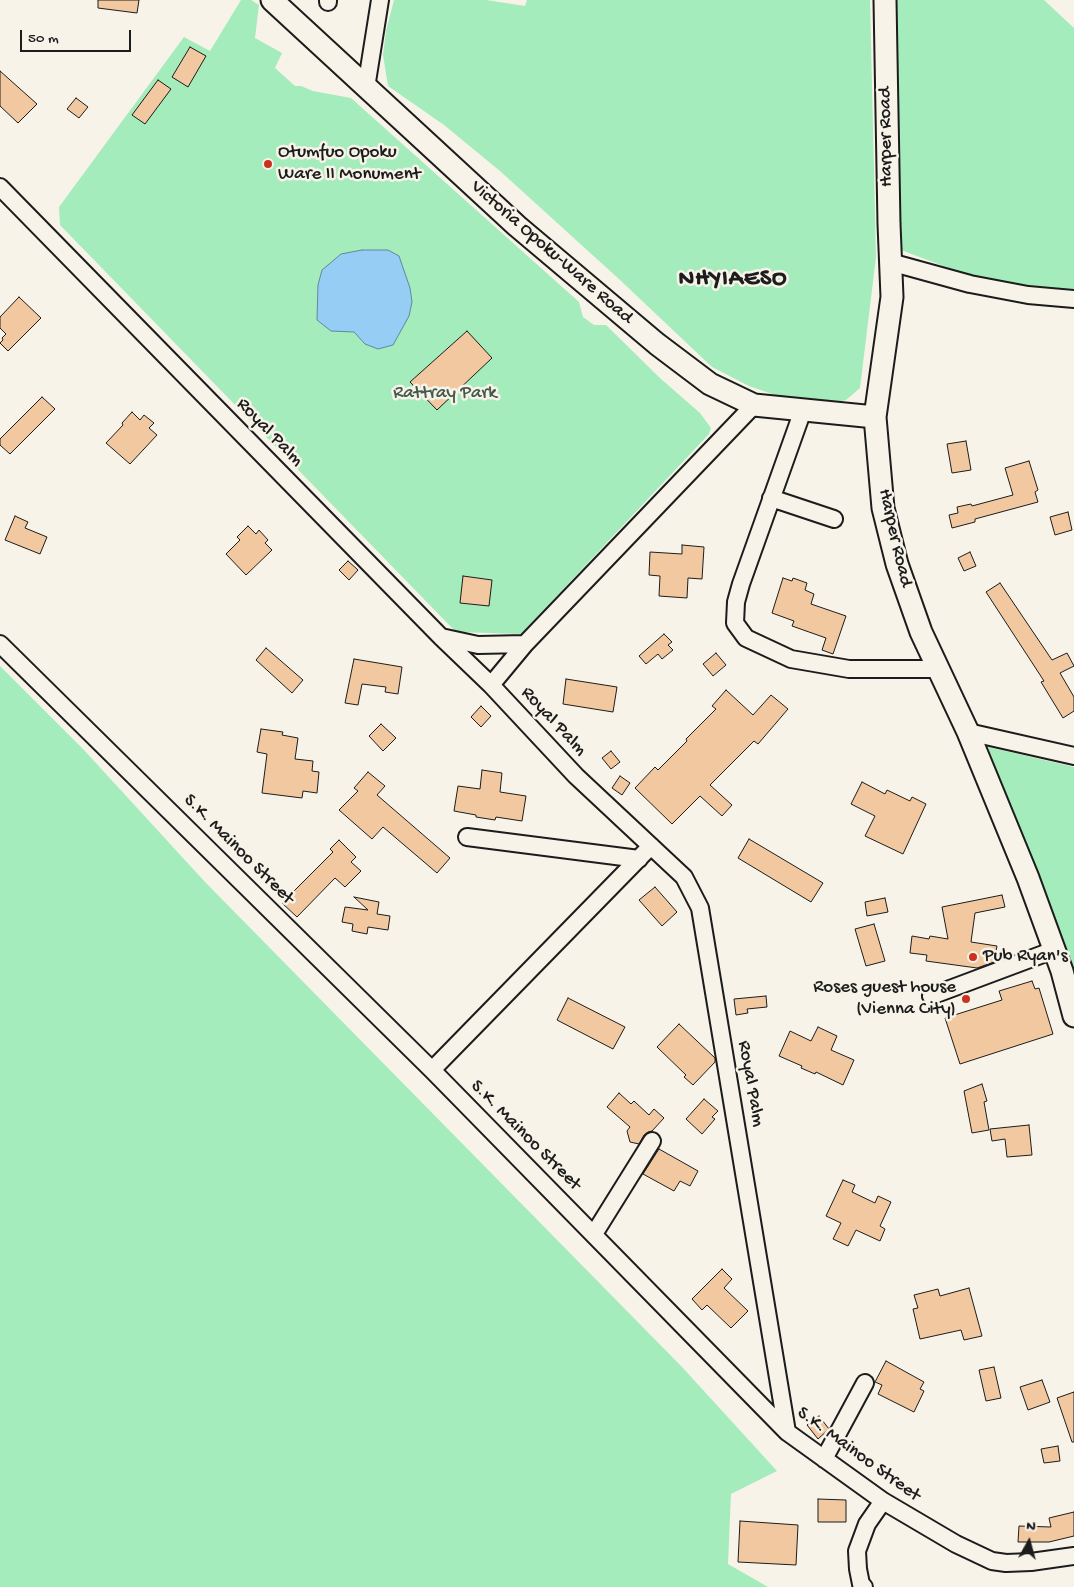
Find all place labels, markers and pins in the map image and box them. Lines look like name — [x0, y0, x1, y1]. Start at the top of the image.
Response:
place label: Otumfuo Opoku Ware II Monument — [278, 142, 420, 186]
marker: Otumfuo Opoku Ware II Monument — [262, 158, 274, 170]
place label: Pub Ryan's — [983, 946, 1068, 968]
marker: Pub Ryan's — [967, 951, 979, 963]
place label: Roses guest house (Vienna City) — [813, 977, 956, 1021]
marker: Roses guest house (Vienna City) — [960, 993, 972, 1005]

